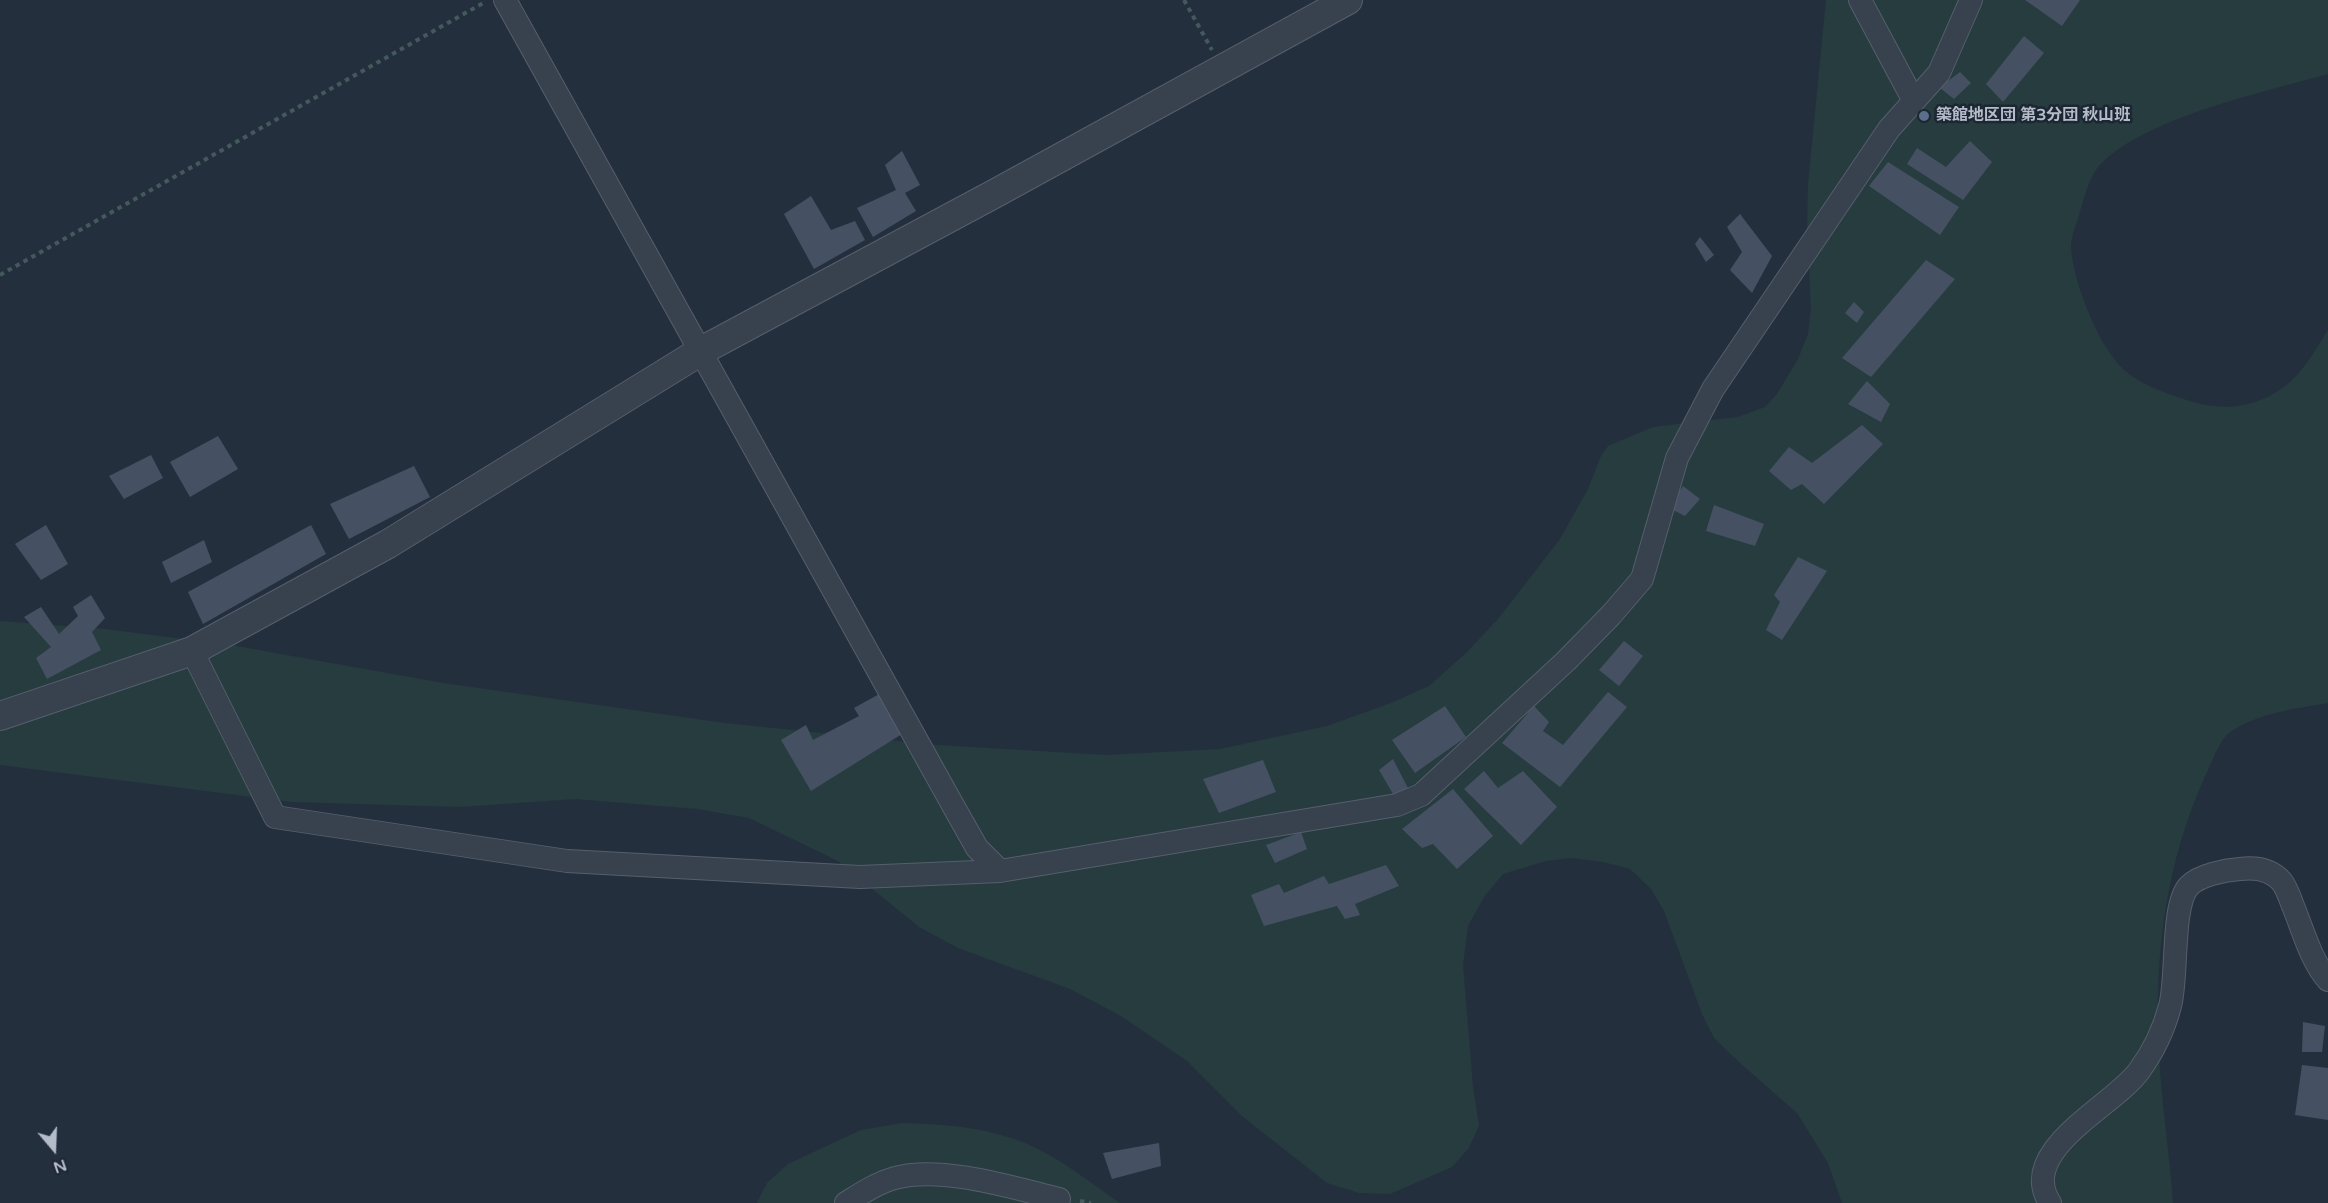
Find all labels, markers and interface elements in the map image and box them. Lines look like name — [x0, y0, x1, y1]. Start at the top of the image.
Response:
place label: 築館地区団 第3分団 秋山班 — [1936, 106, 2130, 126]
marker: 築館地区団 第3分団 秋山班 — [1917, 109, 1931, 123]
north arrow — [24, 1119, 84, 1179]
text: N — [51, 1154, 69, 1178]

